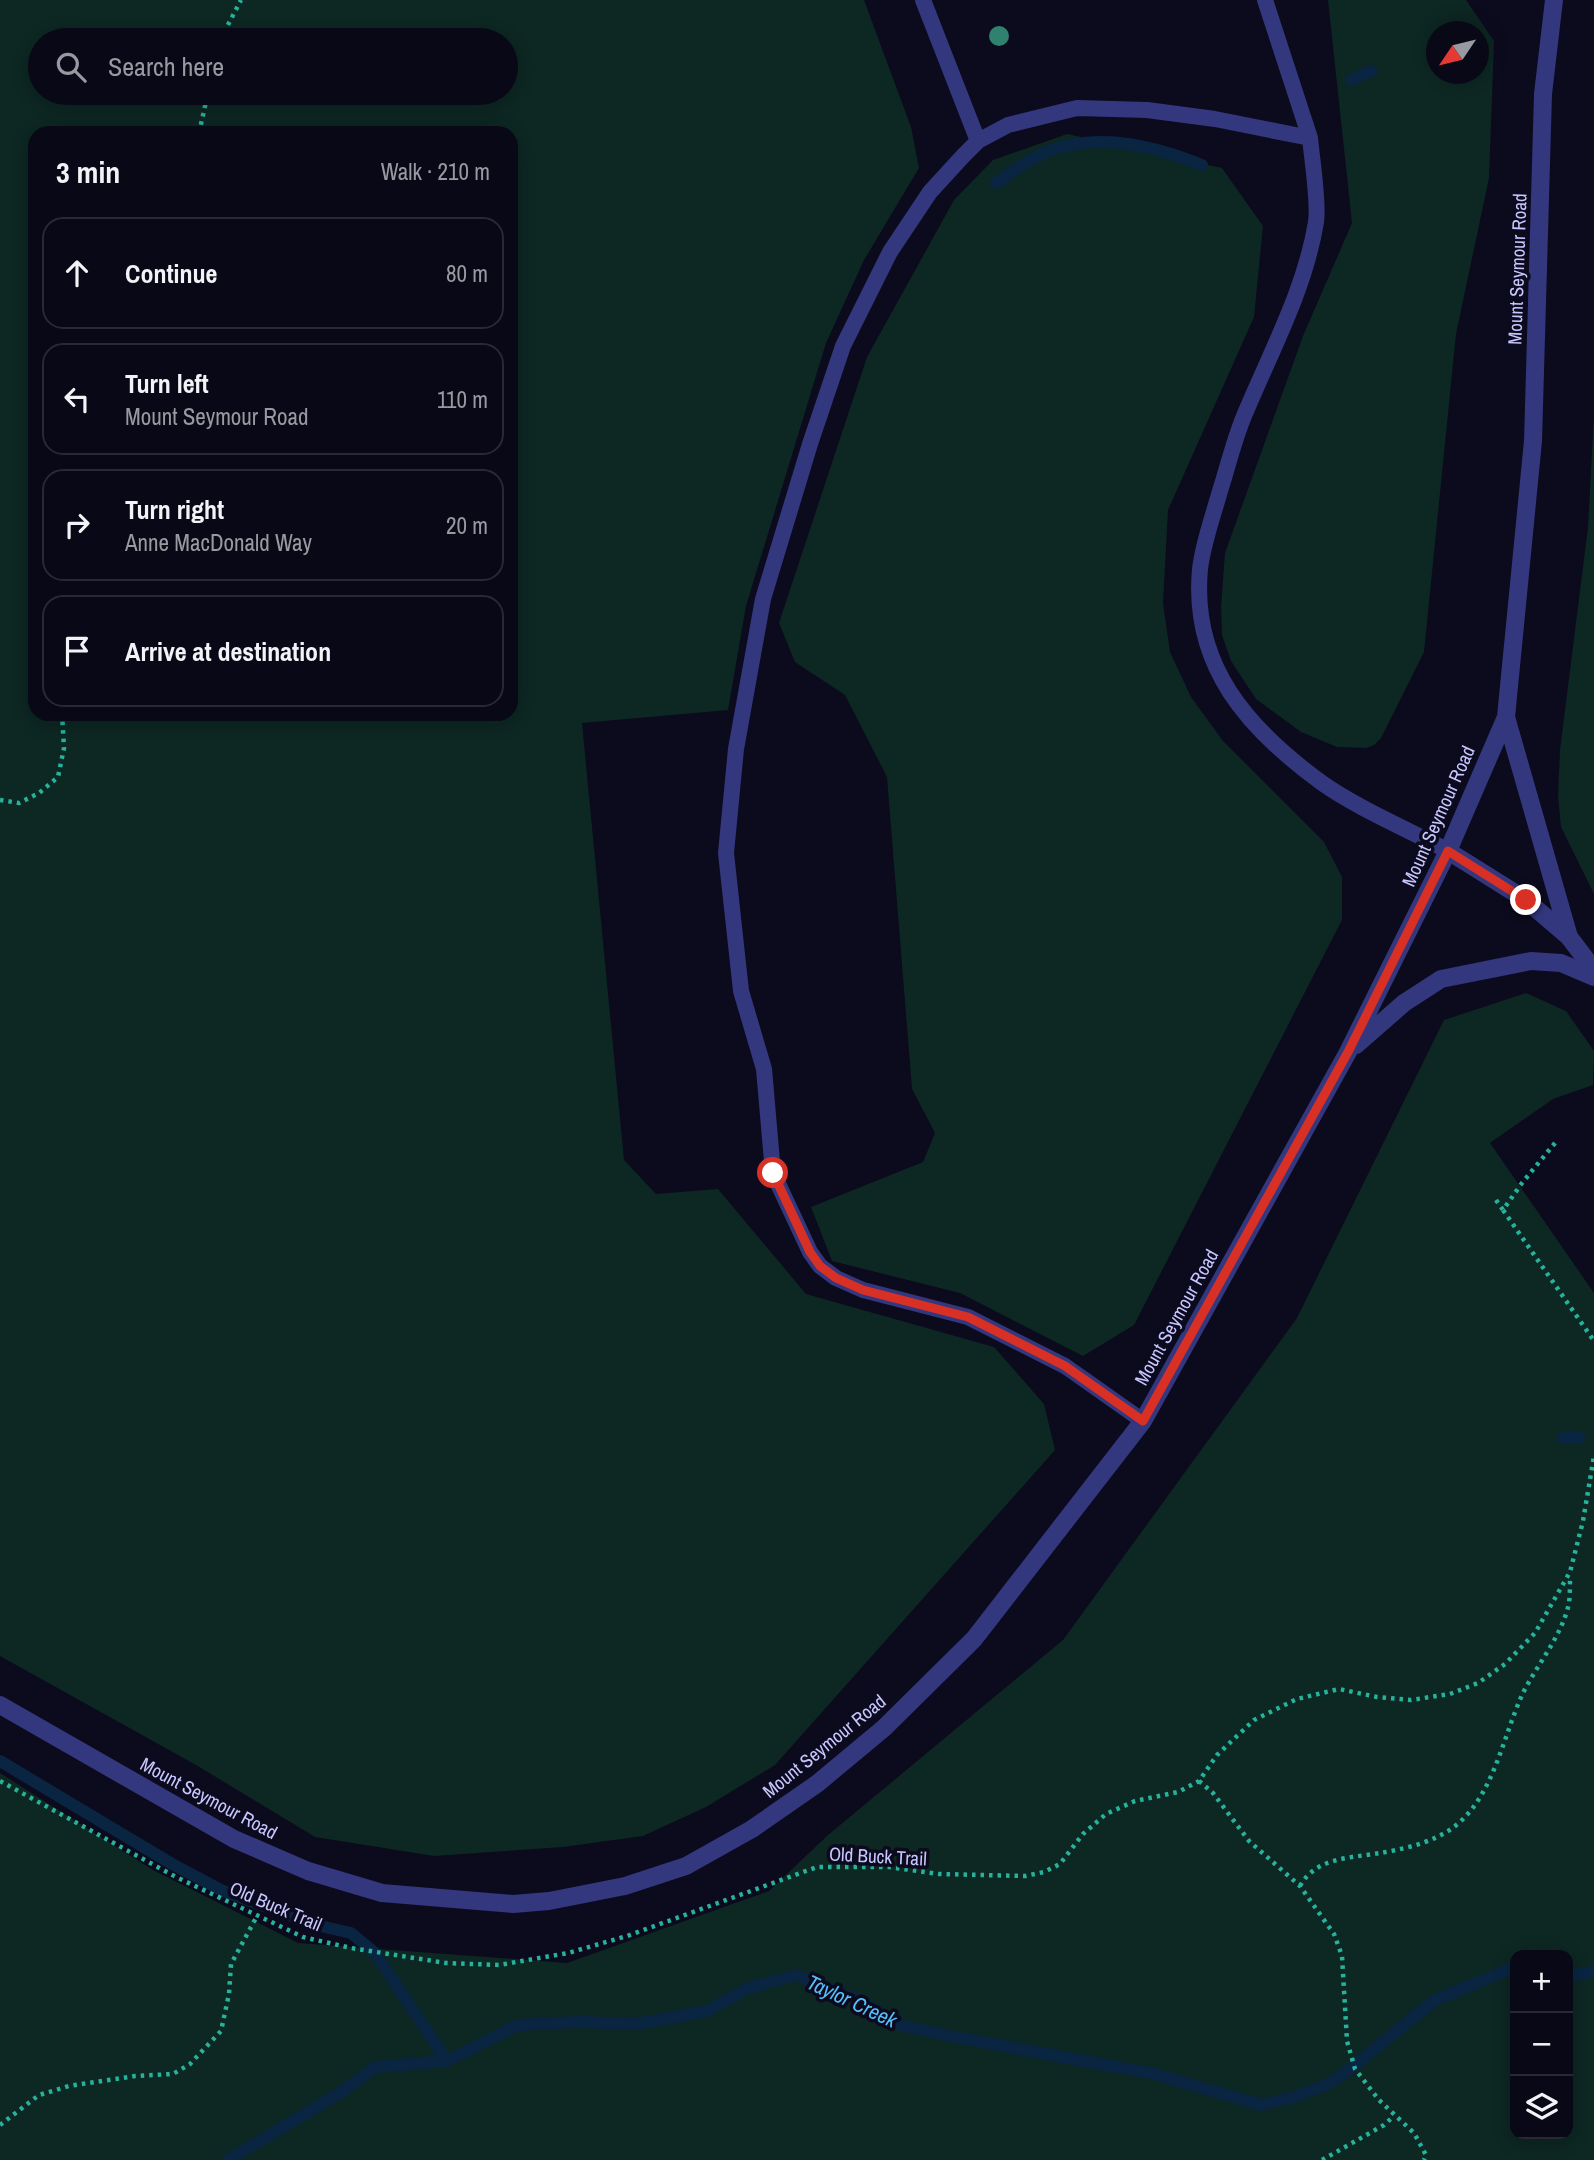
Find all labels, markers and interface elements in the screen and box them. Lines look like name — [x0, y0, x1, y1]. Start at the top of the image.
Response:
north arrow — [1426, 21, 1489, 84]
search box — [28, 28, 518, 105]
icon: search — [52, 48, 90, 86]
text: Search here — [108, 49, 224, 84]
text: 3 min — [56, 152, 120, 192]
text: Walk · 210 m — [381, 156, 490, 187]
street label: Mount Seymour Road — [1501, 193, 1533, 345]
icon: ahead — [58, 254, 96, 292]
text: Continue — [125, 256, 217, 291]
text: 80 m — [446, 258, 488, 289]
text: Turn left — [125, 366, 209, 401]
icon: left — [58, 380, 96, 418]
text: 110 m — [437, 384, 488, 415]
text: Mount Seymour Road — [125, 401, 308, 432]
text: Turn right — [125, 492, 224, 527]
icon: right — [58, 506, 96, 544]
text: 20 m — [446, 510, 488, 541]
text: Anne MacDonald Way — [125, 527, 312, 558]
icon: arrive — [58, 632, 96, 670]
text: Arrive at destination — [125, 634, 331, 669]
street label: Mount Seymour Road — [1395, 741, 1481, 891]
route end — [1510, 884, 1541, 915]
route start — [757, 1157, 788, 1188]
street label: Mount Seymour Road — [1128, 1244, 1224, 1390]
street label: Mount Seymour Road — [757, 1688, 891, 1804]
street label: Mount Seymour Road — [136, 1751, 282, 1845]
street label: Old Buck Trail — [828, 1840, 928, 1872]
street label: Old Buck Trail — [226, 1875, 326, 1937]
map controls — [1510, 1950, 1573, 2139]
button: + — [1510, 1950, 1573, 2013]
water label: Taylor Creek — [802, 1968, 903, 2035]
button: − — [1510, 2013, 1573, 2076]
button: layers — [1510, 2076, 1573, 2139]

